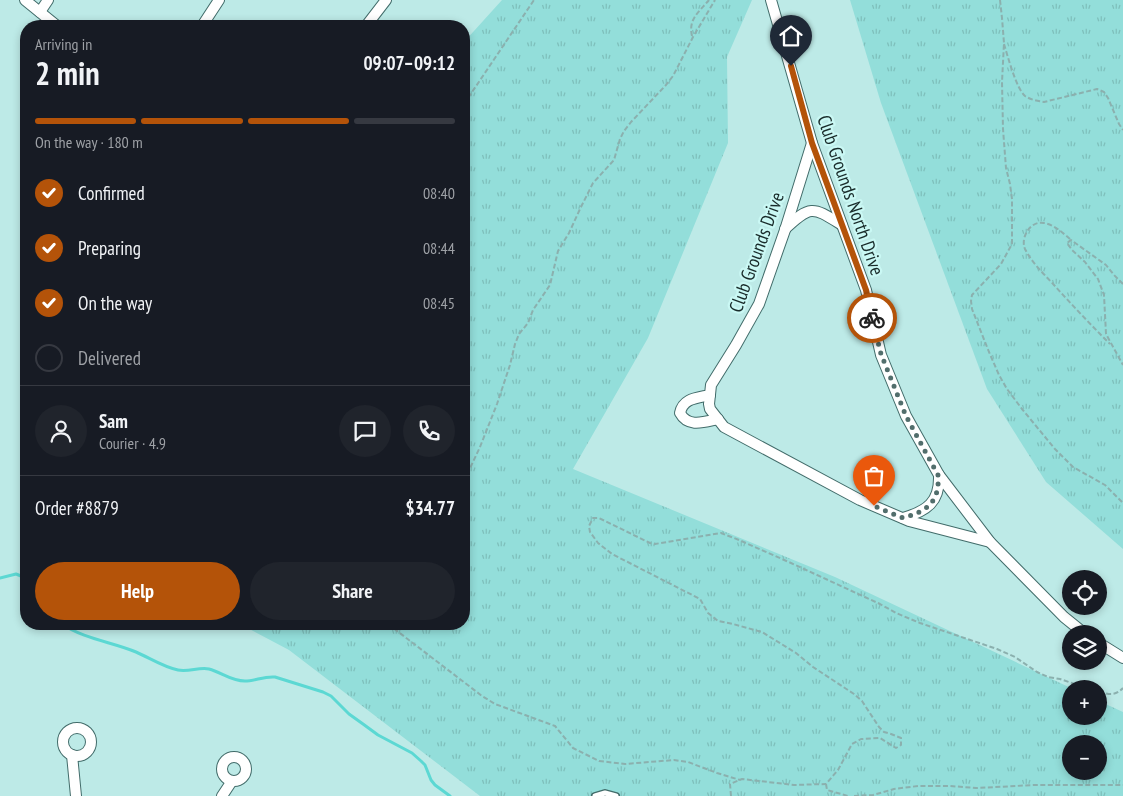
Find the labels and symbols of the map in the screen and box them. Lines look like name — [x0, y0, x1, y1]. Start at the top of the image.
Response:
pin — [770, 15, 812, 66]
street label: Club Grounds North Drive — [812, 112, 890, 278]
street label: Club Grounds Drive — [723, 188, 789, 315]
courier — [847, 293, 897, 343]
pin — [853, 455, 895, 506]

